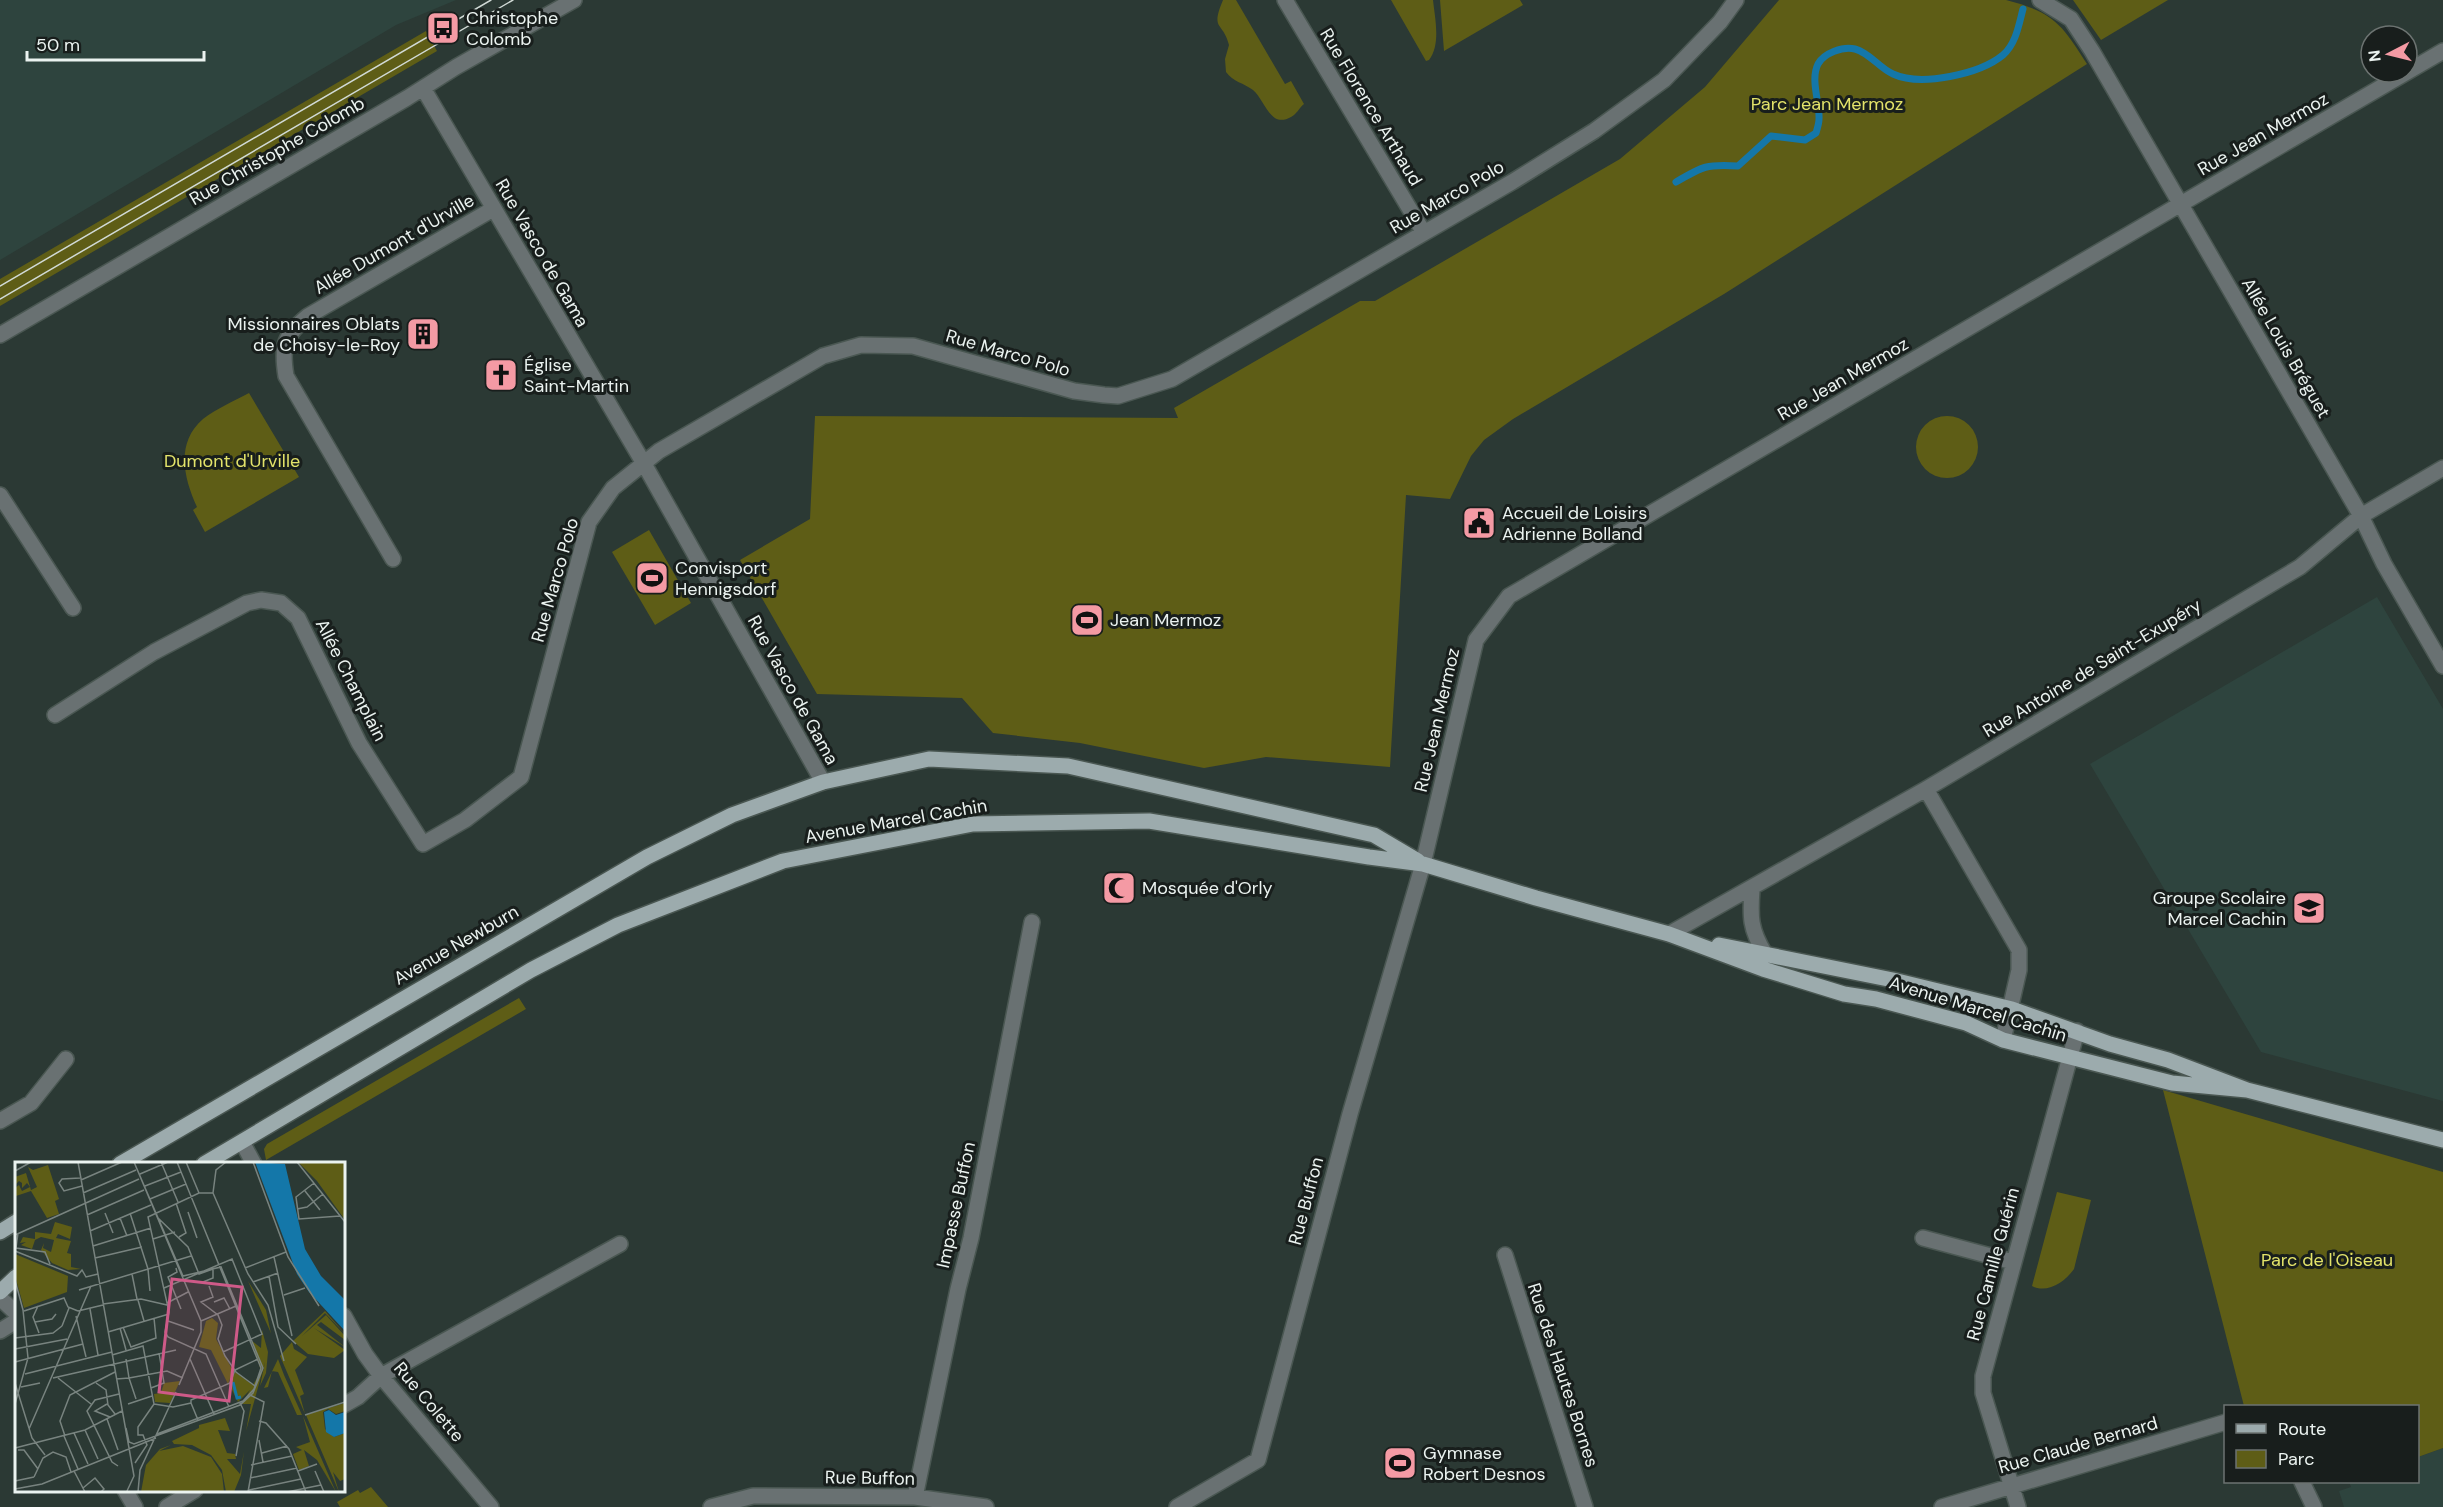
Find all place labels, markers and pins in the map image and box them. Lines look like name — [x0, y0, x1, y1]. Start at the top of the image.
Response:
place label: Christophe Colomb — [466, 6, 558, 51]
bus stop icon: Christophe Colomb — [425, 10, 461, 46]
place label: Missionnaires Oblats de Choisy-le-Roy — [227, 312, 400, 357]
building icon: Missionnaires Oblats de Choisy-le-Roy — [405, 316, 441, 352]
place label: Église Saint-Martin — [524, 353, 629, 398]
church icon: Église Saint-Martin — [483, 357, 519, 393]
place label: Accueil de Loisirs Adrienne Bolland — [1502, 501, 1647, 546]
public building icon: Accueil de Loisirs Adrienne Bolland — [1461, 505, 1497, 541]
place label: Convisport Hennigsdorf — [675, 556, 776, 601]
sports icon: Convisport Hennigsdorf — [634, 560, 670, 596]
sports icon: Jean Mermoz — [1069, 602, 1105, 638]
place label: Jean Mermoz — [1110, 608, 1221, 632]
mosque icon: Mosquée d'Orly — [1101, 870, 1137, 906]
place label: Mosquée d'Orly — [1142, 876, 1272, 900]
place label: Groupe Scolaire Marcel Cachin — [2153, 886, 2286, 931]
school or university icon: Groupe Scolaire Marcel Cachin — [2291, 890, 2327, 926]
place label: Gymnase Robert Desnos — [1423, 1441, 1546, 1486]
sports icon: Gymnase Robert Desnos — [1382, 1445, 1418, 1481]

